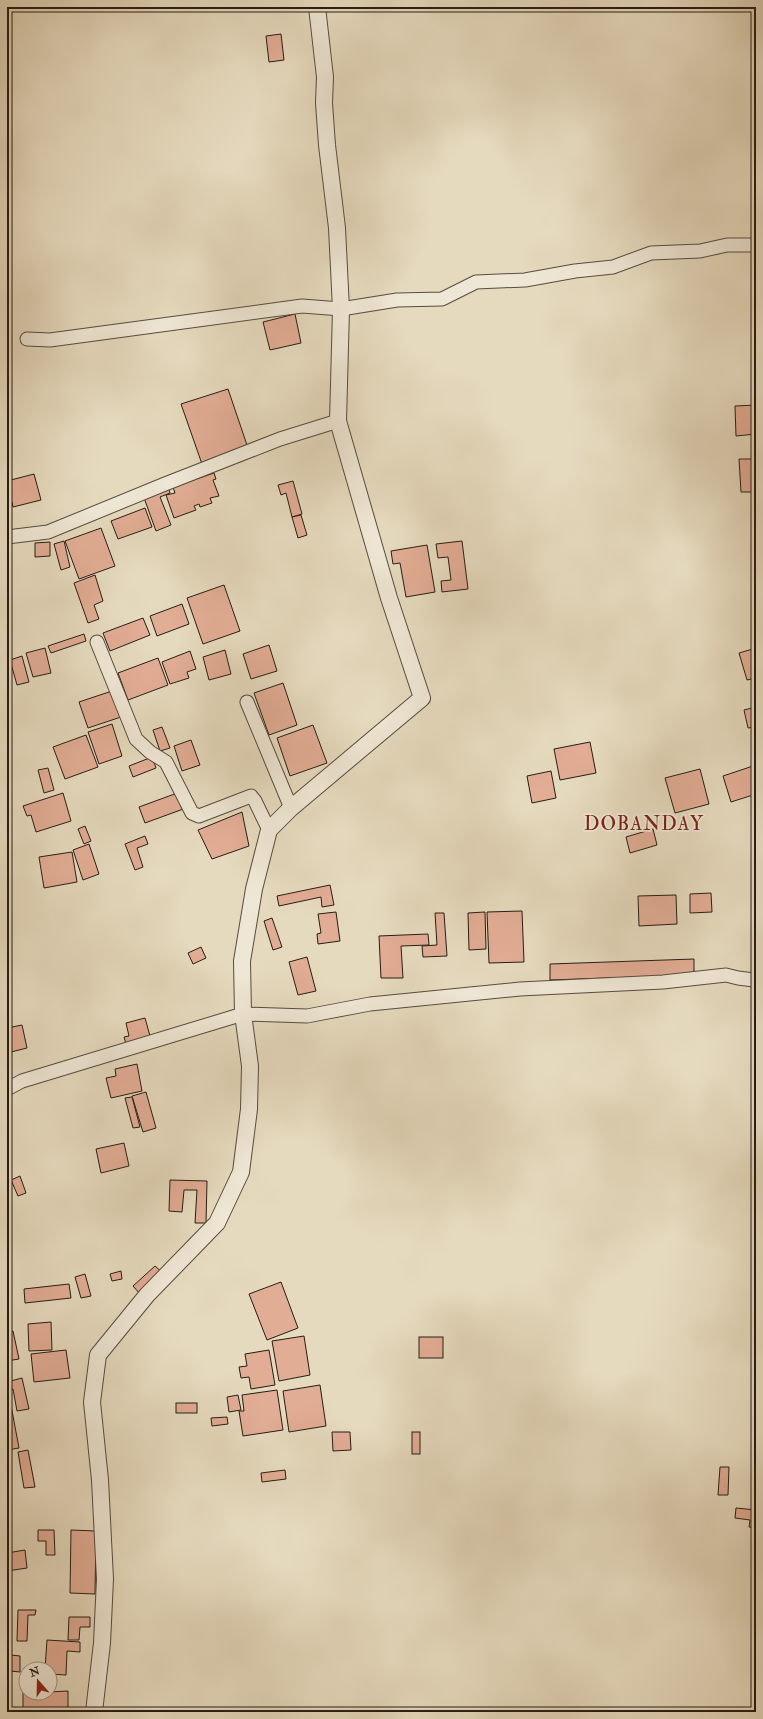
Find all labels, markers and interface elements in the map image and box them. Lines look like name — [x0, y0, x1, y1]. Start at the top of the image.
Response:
district label: DOBANDAY — [584, 812, 704, 836]
north arrow — [18, 1661, 58, 1701]
text: N — [27, 1664, 43, 1680]

